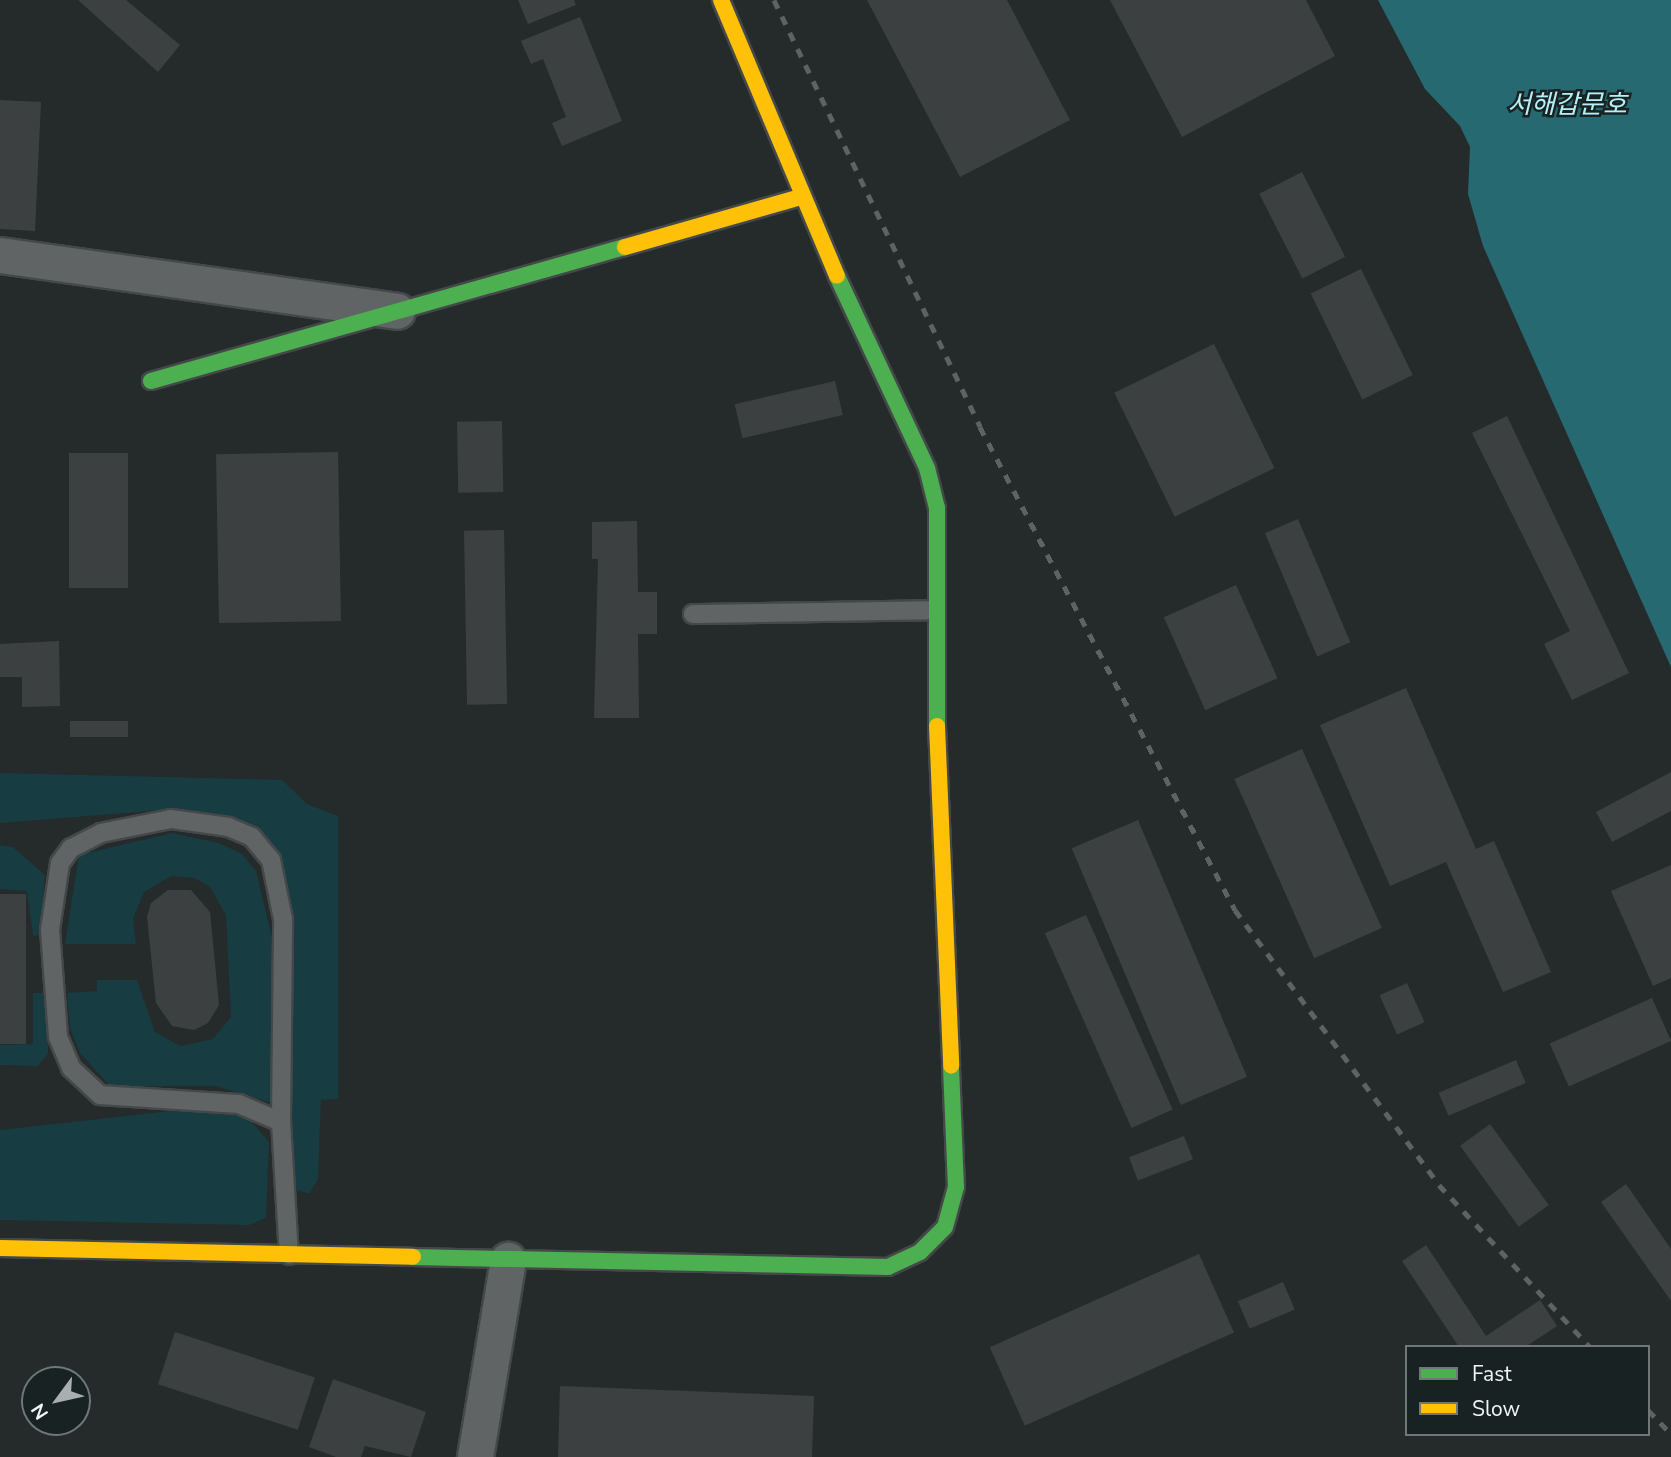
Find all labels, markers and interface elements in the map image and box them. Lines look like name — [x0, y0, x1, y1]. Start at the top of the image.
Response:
water label: 서해갑문호 — [1507, 89, 1627, 121]
legend — [1405, 1345, 1650, 1436]
text: Fast — [1472, 1360, 1512, 1388]
north arrow — [21, 1366, 91, 1436]
text: Slow — [1472, 1395, 1520, 1423]
text: N — [25, 1398, 55, 1424]

